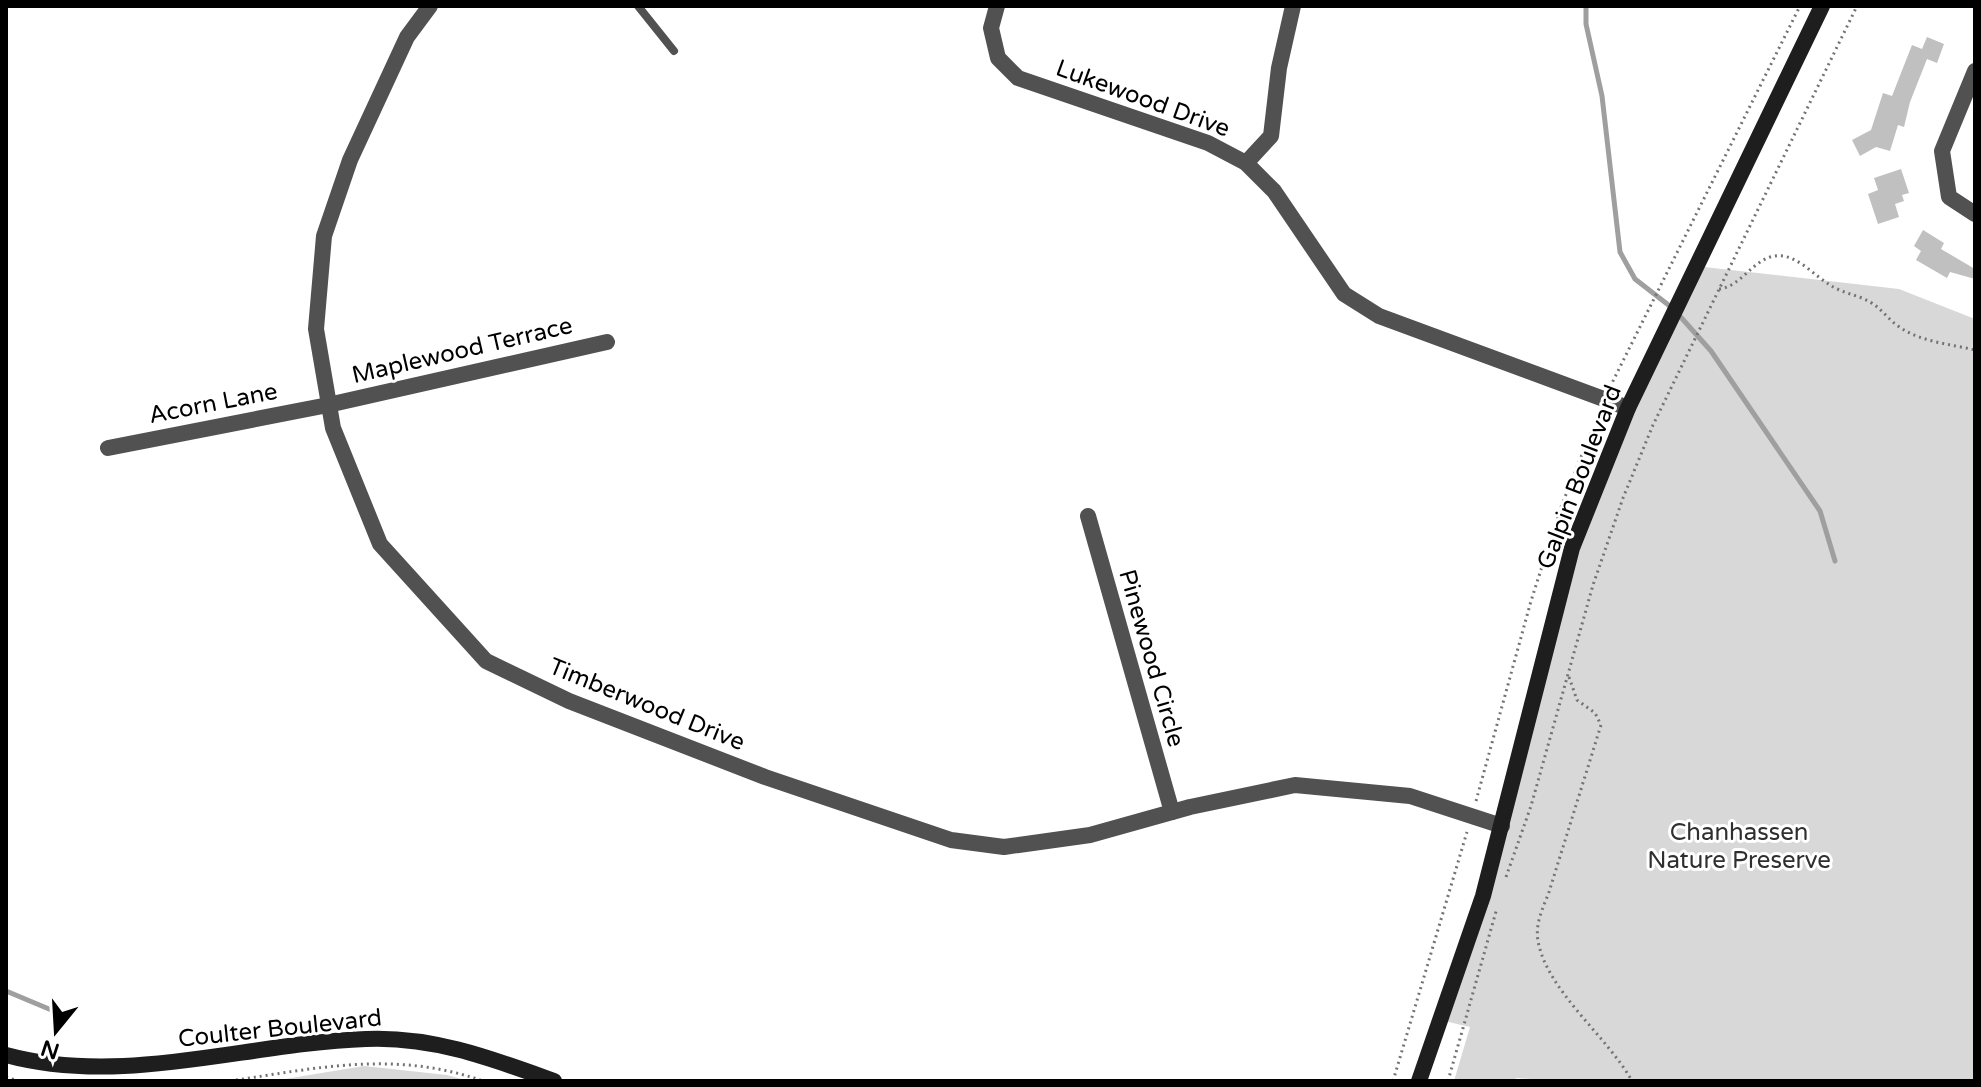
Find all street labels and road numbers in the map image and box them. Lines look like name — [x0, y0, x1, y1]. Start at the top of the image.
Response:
street label: Lukewood Drive — [1052, 53, 1234, 143]
street label: Maplewood Terrace — [349, 311, 575, 390]
street label: Acorn Lane — [146, 377, 280, 430]
street label: Galpin Boulevard — [1531, 381, 1628, 573]
street label: Pinewood Circle — [1112, 566, 1191, 750]
street label: Timberwood Drive — [545, 652, 749, 757]
street label: Coulter Boulevard — [177, 1003, 383, 1054]

